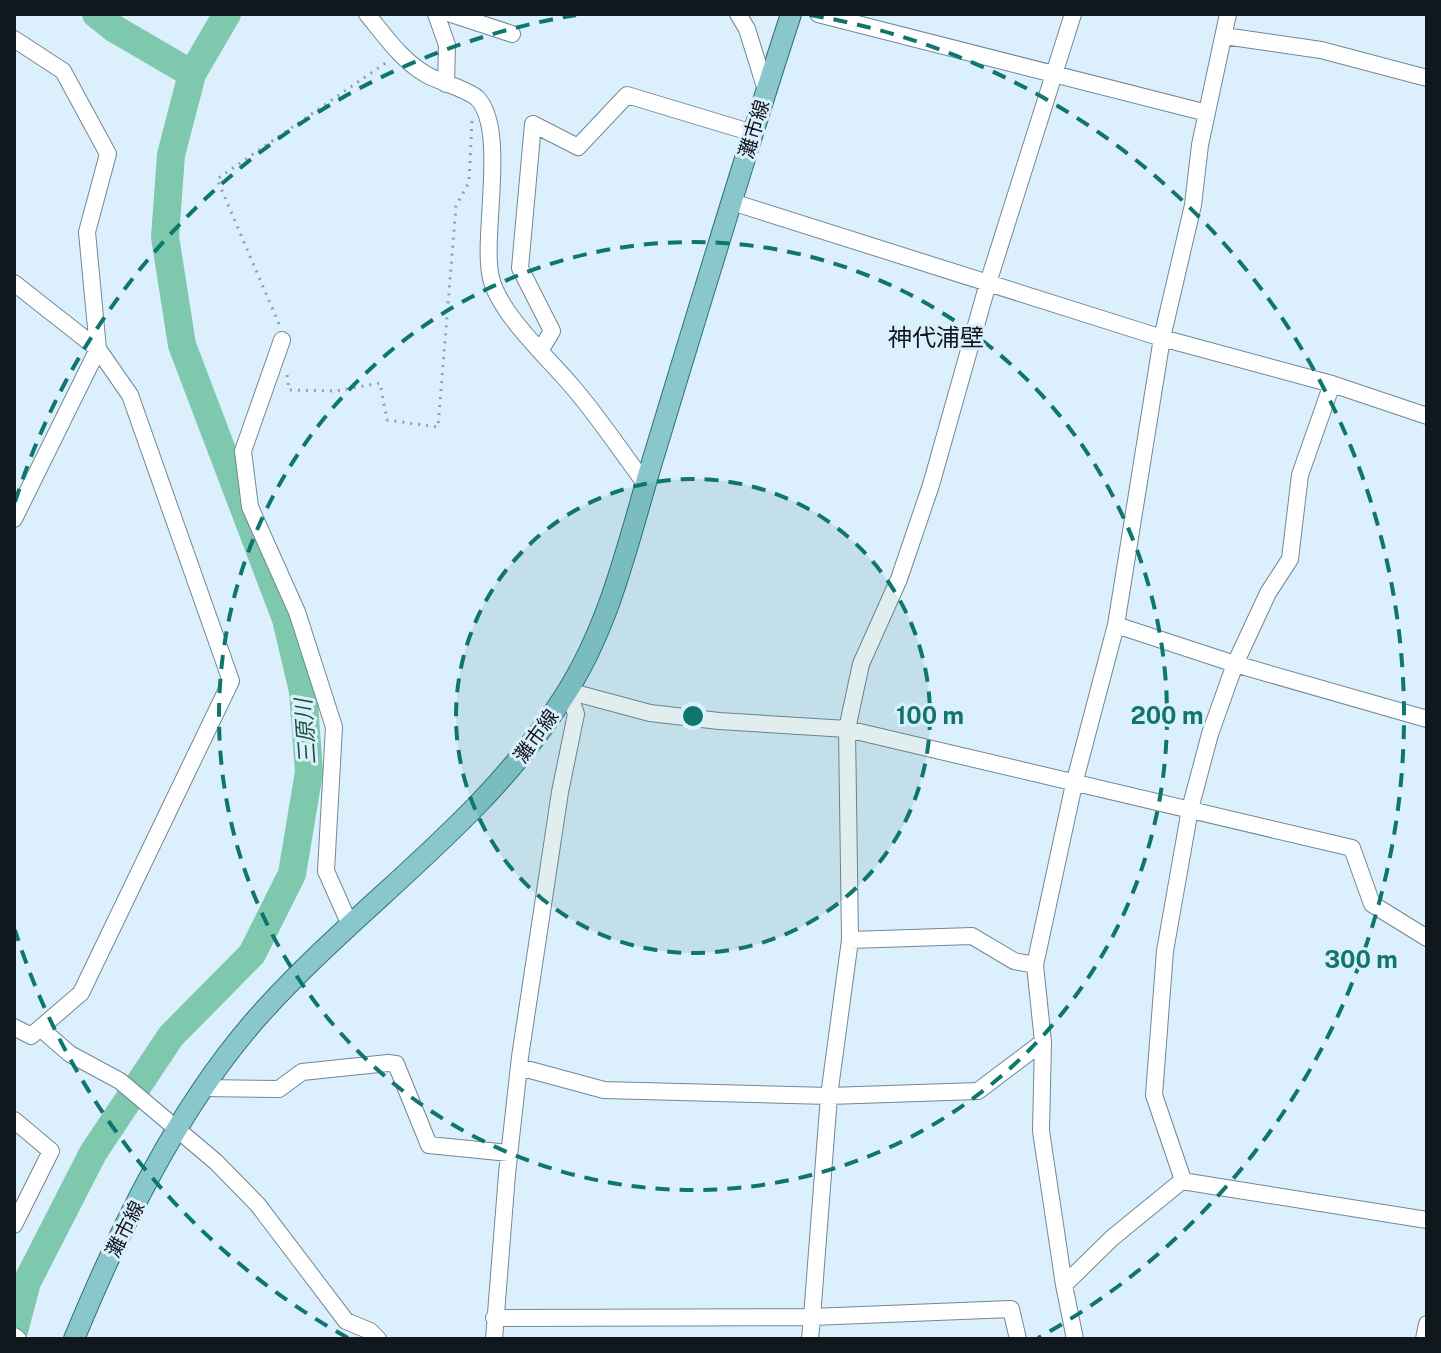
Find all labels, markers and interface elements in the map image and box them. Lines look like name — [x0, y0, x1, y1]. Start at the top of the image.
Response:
street label: 灘市線 — [734, 97, 774, 161]
district label: 神代浦壁 — [888, 323, 984, 351]
water label: 三原川 — [290, 696, 320, 766]
text: 100 m — [896, 701, 964, 729]
text: 200 m — [1130, 701, 1204, 729]
centre of rings — [679, 702, 707, 730]
street label: 灘市線 — [509, 705, 563, 767]
text: 300 m — [1324, 945, 1398, 973]
street label: 灘市線 — [101, 1197, 149, 1261]

